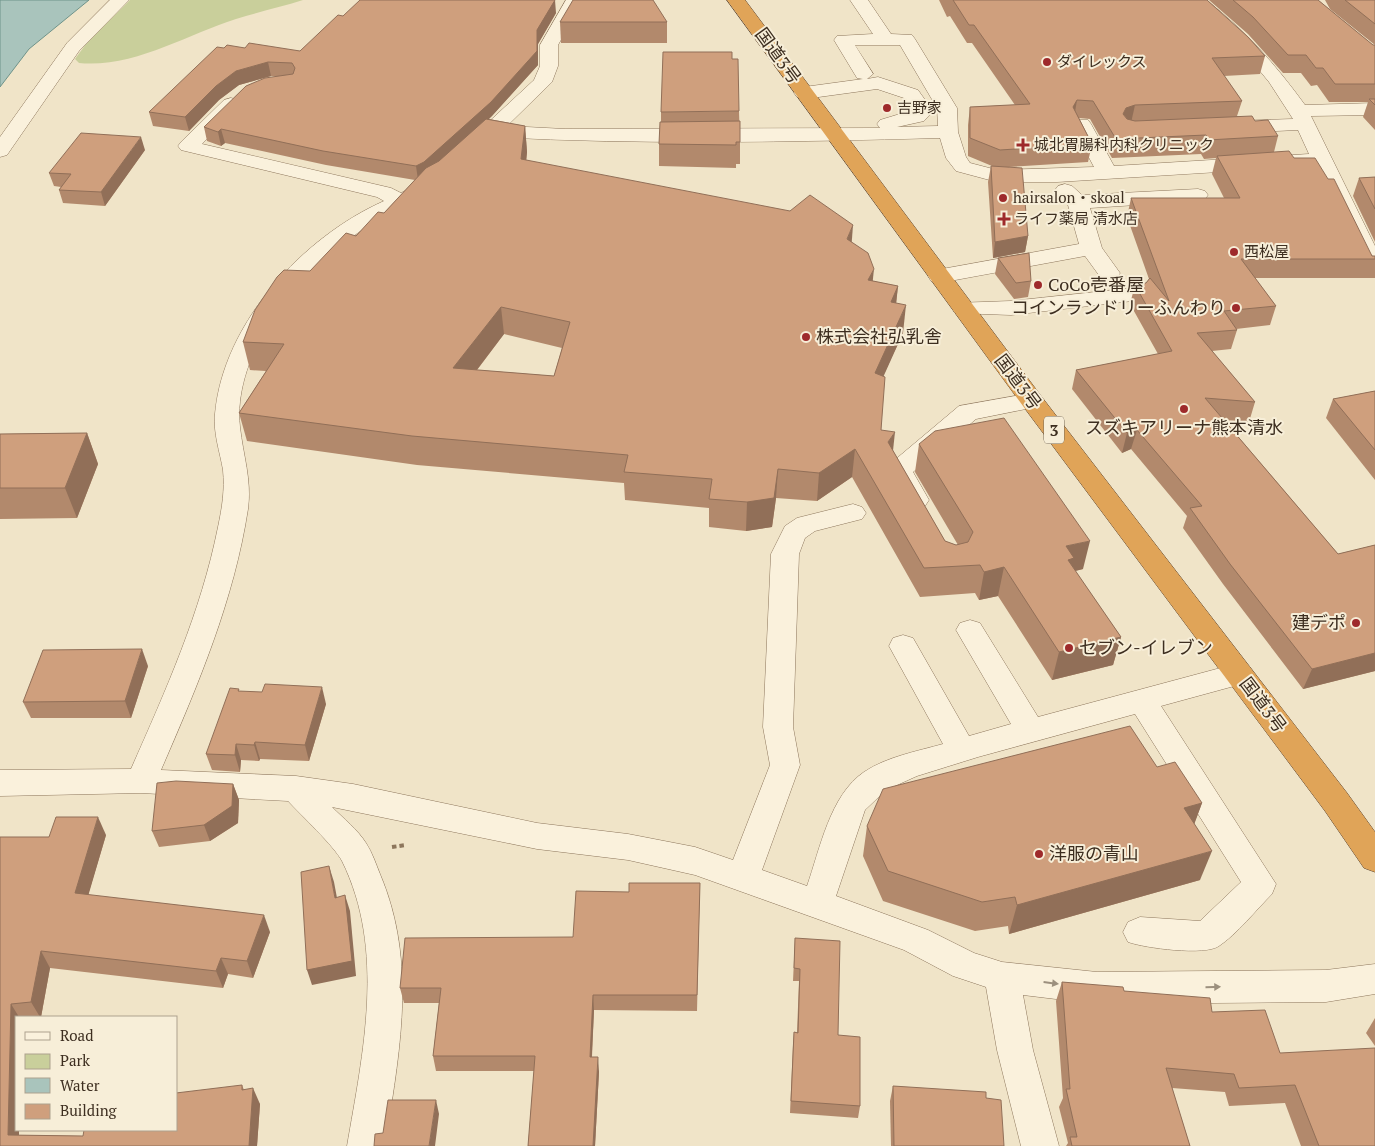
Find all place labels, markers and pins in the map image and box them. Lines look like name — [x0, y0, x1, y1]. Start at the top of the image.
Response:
place label: ダイレックス — [1057, 51, 1147, 71]
marker: ダイレックス — [1041, 56, 1053, 68]
place label: 吉野家 — [897, 97, 942, 117]
marker: 吉野家 — [881, 102, 893, 114]
place label: 城北胃腸科内科クリニック — [1034, 134, 1214, 154]
marker: 城北胃腸科内科クリニック — [1016, 138, 1030, 152]
place label: hairsalon・skoal — [1013, 187, 1125, 207]
marker: hairsalon・skoal — [997, 192, 1009, 204]
place label: ライフ薬局 清水店 — [1014, 208, 1138, 228]
marker: ライフ薬局 清水店 — [998, 213, 1010, 225]
place label: 西松屋 — [1244, 241, 1289, 261]
marker: 西松屋 — [1228, 246, 1240, 258]
place label: CoCo壱番屋 — [1048, 272, 1144, 296]
marker: CoCo壱番屋 — [1032, 279, 1044, 291]
place label: コインランドリーふんわり — [1011, 295, 1226, 319]
marker: コインランドリーふんわり — [1230, 302, 1242, 314]
place label: 株式会社弘乳舎 — [816, 324, 942, 348]
marker: 株式会社弘乳舎 — [800, 331, 812, 343]
marker: スズキアリーナ熊本清水 — [1178, 403, 1190, 415]
place label: スズキアリーナ熊本清水 — [1085, 415, 1283, 439]
place label: 建デポ — [1292, 610, 1346, 634]
marker: 建デポ — [1350, 617, 1362, 629]
place label: セブン-イレブン — [1079, 635, 1213, 659]
marker: セブン-イレブン — [1063, 642, 1075, 654]
place label: 洋服の青山 — [1049, 841, 1139, 865]
marker: 洋服の青山 — [1033, 848, 1045, 860]

